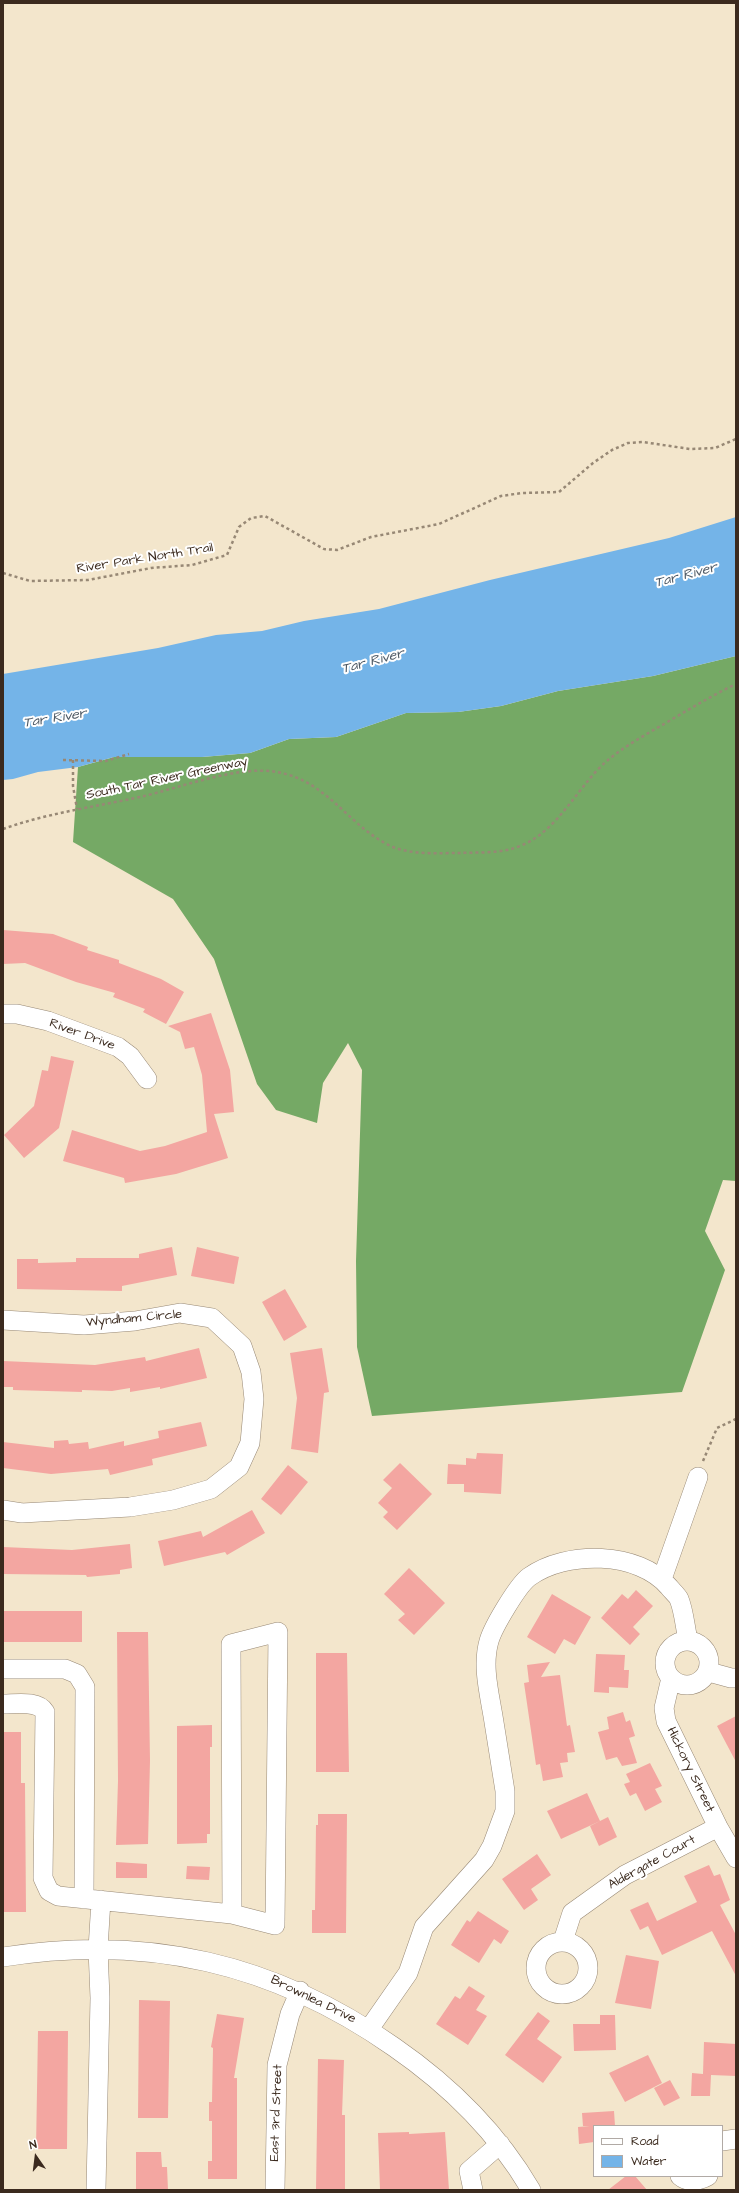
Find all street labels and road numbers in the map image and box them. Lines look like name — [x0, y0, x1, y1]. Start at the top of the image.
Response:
street label: River Park North Trail — [76, 540, 214, 578]
street label: South Tar River Greenway — [85, 754, 249, 804]
street label: River Drive — [47, 1016, 117, 1054]
street label: Wyndham Circle — [85, 1307, 183, 1331]
street label: Hickory Street — [663, 1725, 717, 1815]
street label: Aldergate Court — [606, 1833, 698, 1893]
street label: Brownlea Drive — [268, 1973, 358, 2027]
street label: East 3rd Street — [268, 2064, 286, 2162]

